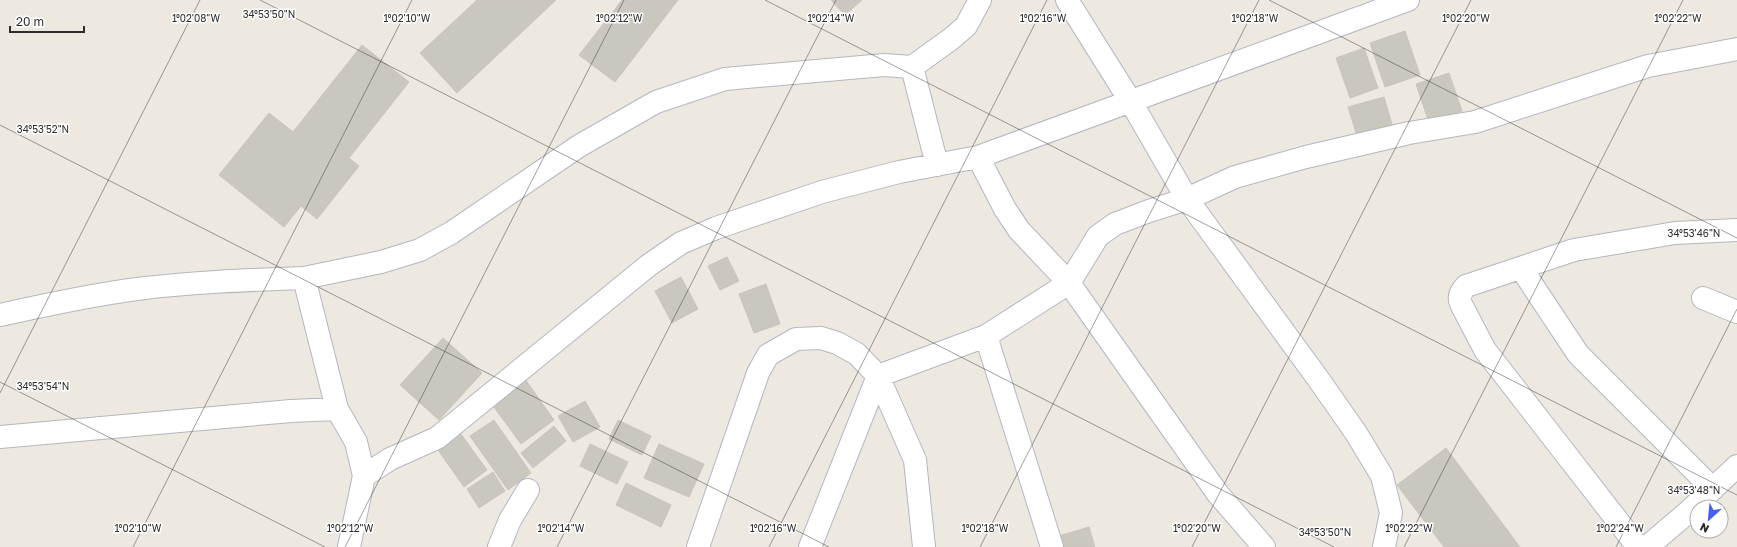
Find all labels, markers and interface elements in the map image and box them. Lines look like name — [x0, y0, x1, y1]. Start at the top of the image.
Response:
scale bar — [10, 8, 84, 34]
text: 34°53'50"N — [243, 8, 295, 20]
text: 1°02'08"W — [172, 12, 220, 24]
text: 1°02'10"W — [384, 12, 431, 24]
text: 1°02'12"W — [596, 12, 643, 24]
text: 1°02'14"W — [808, 12, 855, 24]
text: 1°02'16"W — [1020, 12, 1067, 24]
text: 1°02'18"W — [1232, 12, 1279, 24]
text: 1°02'20"W — [1442, 12, 1490, 24]
text: 1°02'22"W — [1654, 12, 1702, 24]
text: 20 m — [16, 14, 44, 29]
text: 34°53'52"N — [17, 123, 69, 135]
text: 34°53'46"N — [1668, 227, 1720, 239]
text: 34°53'54"N — [17, 380, 69, 392]
text: 34°53'48"N — [1668, 484, 1720, 496]
north arrow — [1689, 499, 1729, 539]
text: N — [1698, 521, 1711, 536]
text: 1°02'10"W — [115, 522, 162, 534]
text: 1°02'12"W — [327, 522, 374, 534]
text: 1°02'14"W — [538, 522, 585, 534]
text: 1°02'16"W — [750, 522, 797, 534]
text: 1°02'18"W — [962, 522, 1009, 534]
text: 1°02'20"W — [1173, 522, 1221, 534]
text: 1°02'22"W — [1385, 522, 1433, 534]
text: 1°02'24"W — [1596, 522, 1644, 534]
text: 34°53'50"N — [1299, 526, 1351, 538]

